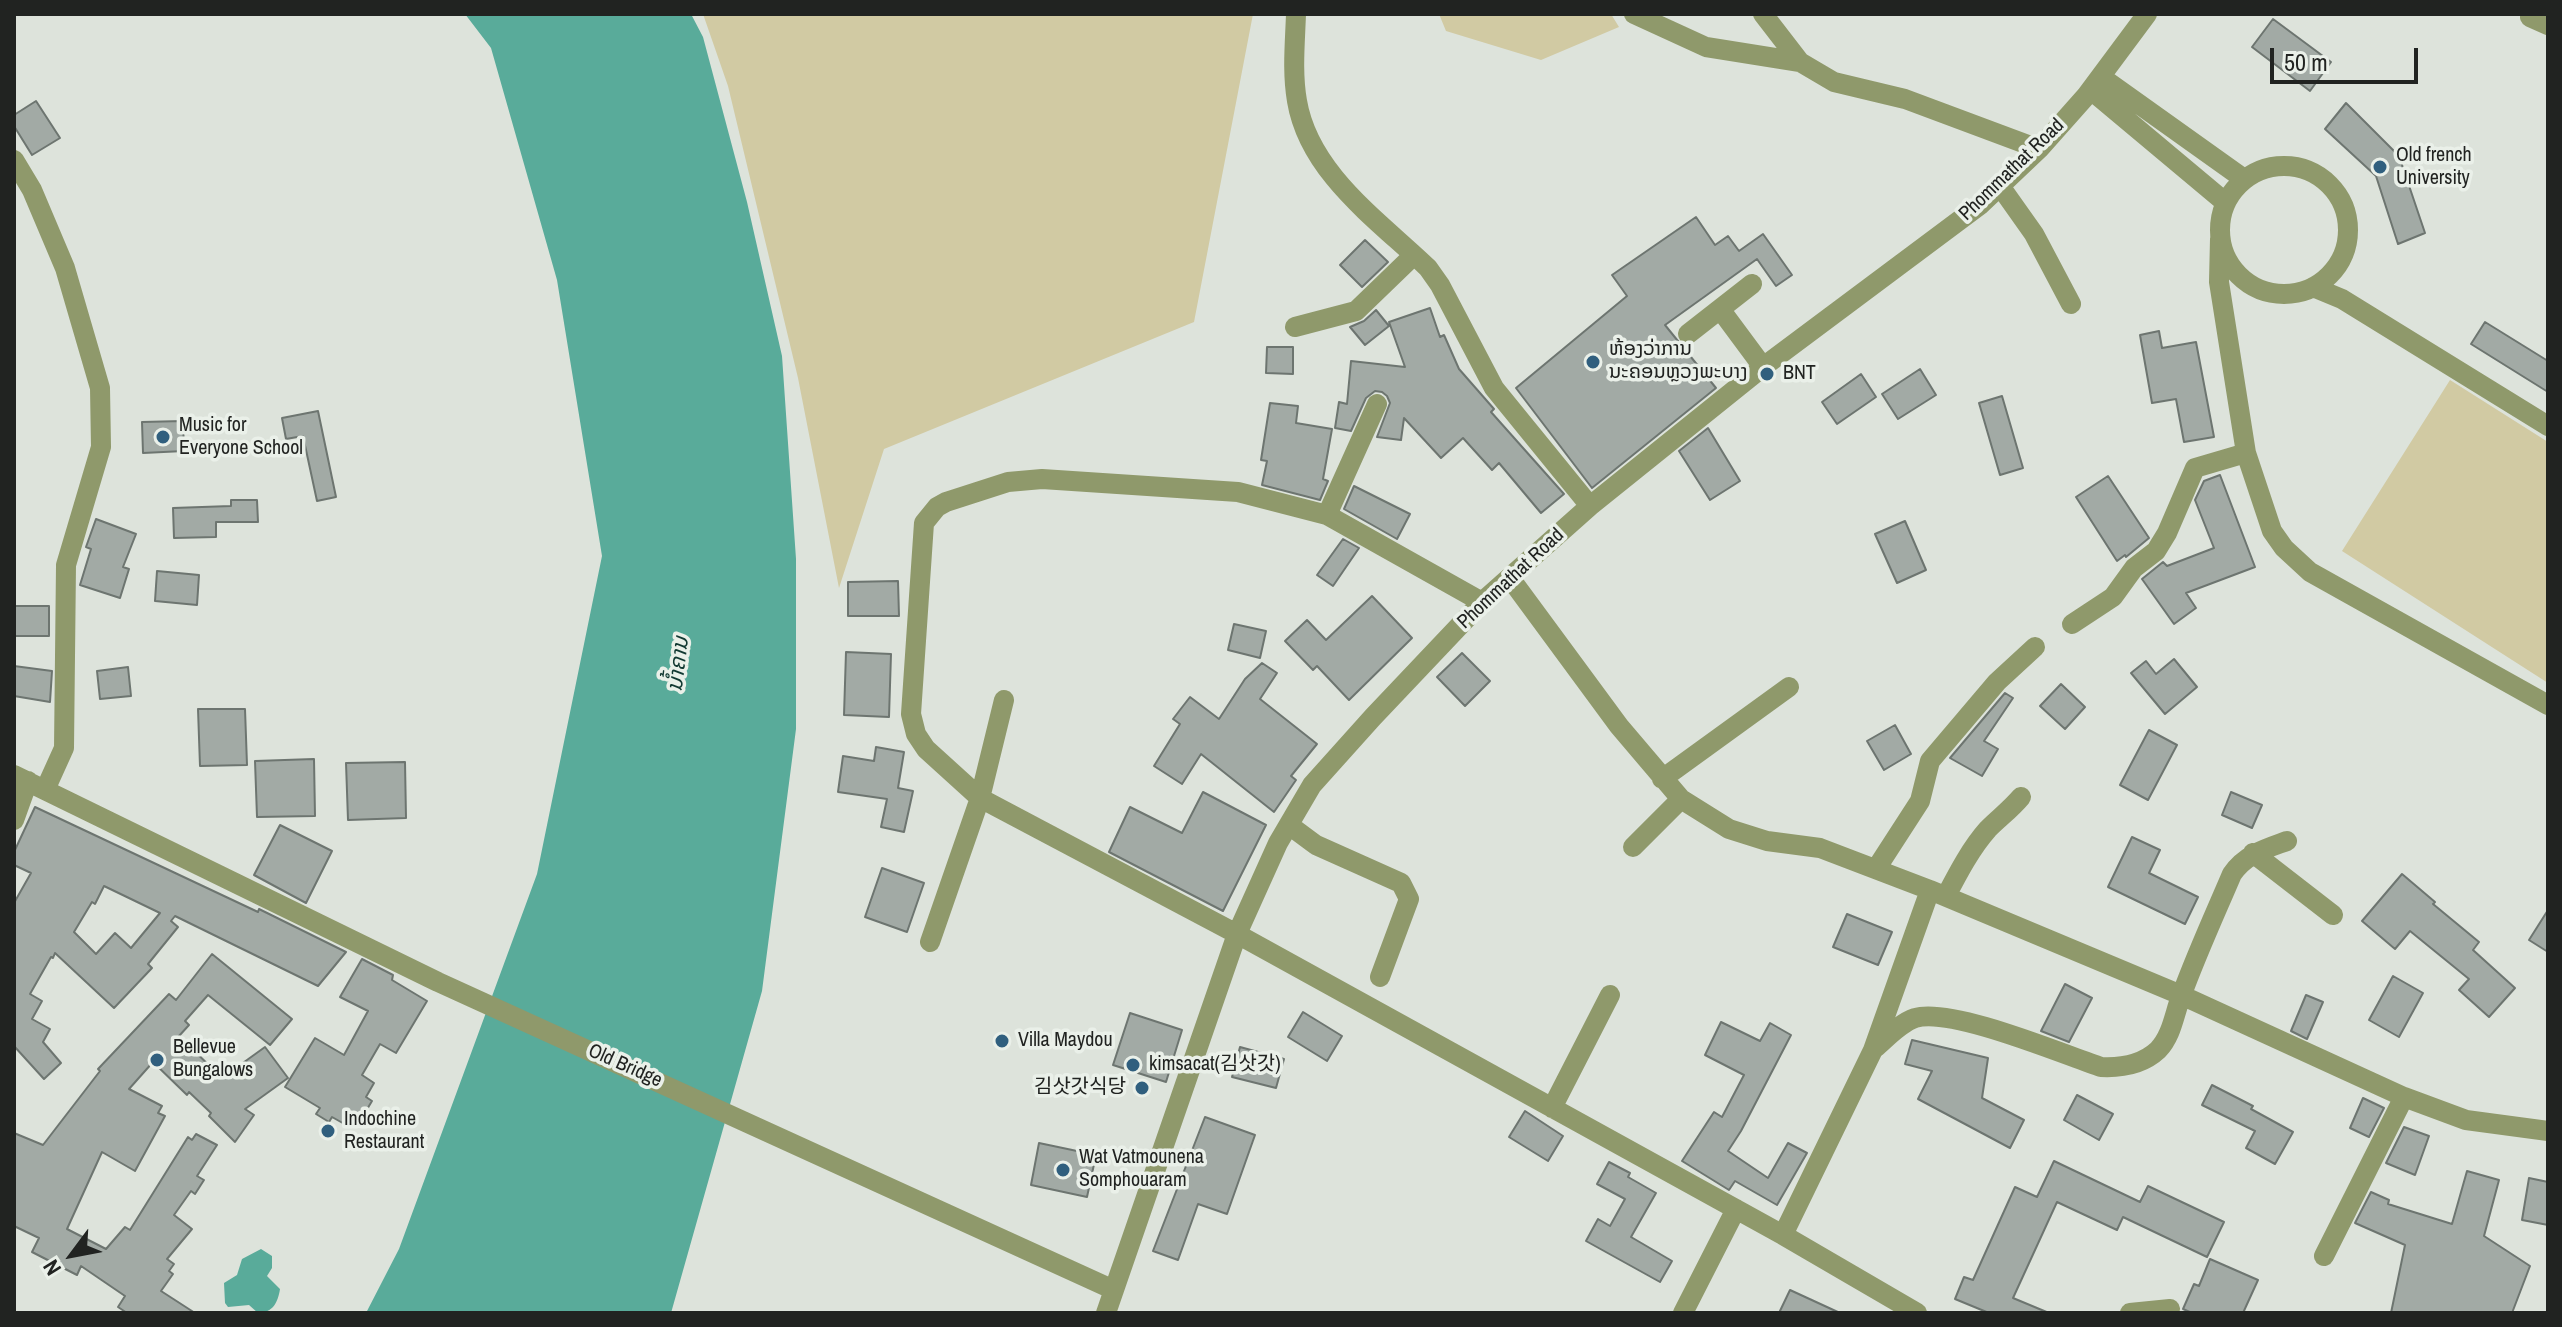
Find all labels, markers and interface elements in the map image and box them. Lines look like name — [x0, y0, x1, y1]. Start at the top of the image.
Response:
scale bar — [2274, 32, 2422, 82]
text: 50 m — [2284, 46, 2328, 78]
street label: Phommathat Road — [1954, 114, 2070, 226]
place label: Old french University — [2396, 144, 2472, 191]
marker: Old french University — [2371, 158, 2389, 176]
place label: ຫ້ອງວ່າການ ນະຄອນຫຼວງພະບາງ — [1609, 338, 1748, 385]
marker: ຫ້ອງວ່າການ ນະຄອນຫຼວງພະບາງ — [1584, 353, 1602, 371]
place label: BNT — [1783, 362, 1816, 386]
marker: BNT — [1758, 365, 1776, 383]
place label: Music for Everyone School — [179, 414, 303, 461]
marker: Music for Everyone School — [154, 428, 172, 446]
street label: Phommathat Road — [1453, 524, 1569, 634]
water label: ນ້ຳຄານ — [663, 635, 695, 693]
place label: Villa Maydou — [1018, 1029, 1113, 1053]
marker: Villa Maydou — [993, 1032, 1011, 1050]
place label: Bellevue Bungalows — [173, 1036, 253, 1083]
street label: Old Bridge — [584, 1039, 666, 1093]
marker: Bellevue Bungalows — [148, 1051, 166, 1069]
place label: kimsacat(김삿갓) — [1149, 1053, 1281, 1077]
marker: kimsacat(김삿갓) — [1124, 1056, 1142, 1074]
place label: 김삿갓식당 — [1034, 1076, 1126, 1100]
marker: 김삿갓식당 — [1133, 1079, 1151, 1097]
place label: Indochine Restaurant — [344, 1108, 424, 1155]
marker: Indochine Restaurant — [319, 1122, 337, 1140]
place label: Wat Vatmounena Somphouaram — [1079, 1146, 1204, 1193]
marker: Wat Vatmounena Somphouaram — [1054, 1161, 1072, 1179]
north arrow — [32, 1215, 112, 1295]
text: N — [35, 1254, 68, 1281]

